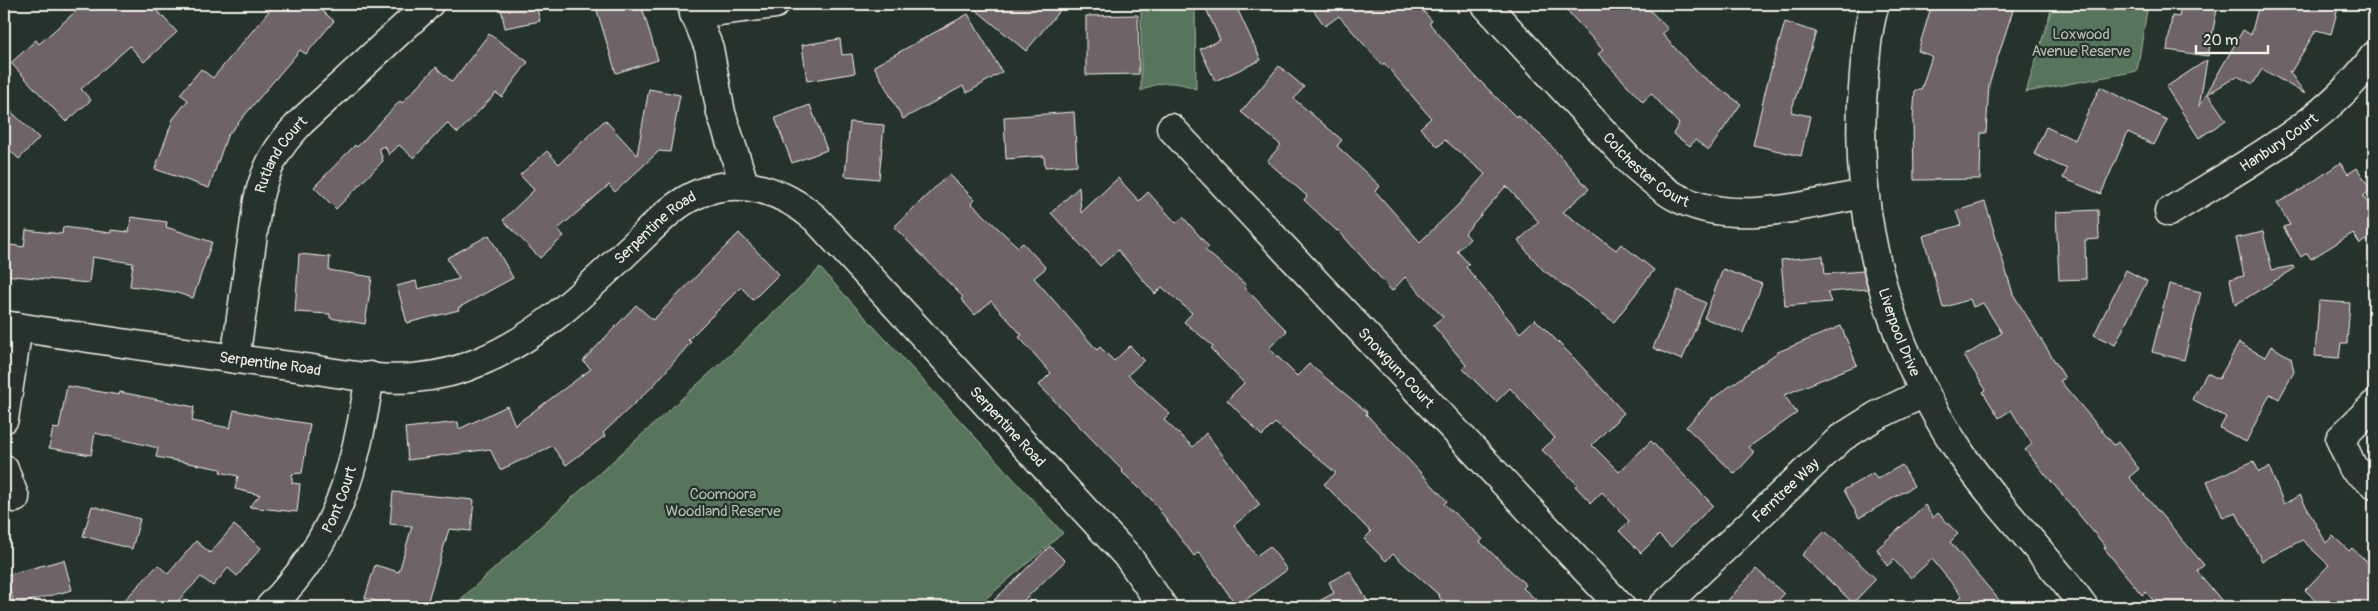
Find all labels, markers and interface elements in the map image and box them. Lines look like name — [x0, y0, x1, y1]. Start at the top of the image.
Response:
scale bar — [2196, 22, 2268, 54]
park label: Loxwood Avenue Reserve — [2031, 25, 2131, 61]
text: 20 m — [2203, 31, 2238, 50]
street label: Hanbury Court — [2236, 109, 2323, 176]
street label: Rutland Court — [251, 111, 312, 195]
street label: Colchester Court — [1598, 129, 1693, 212]
street label: Serpentine Road — [610, 187, 699, 269]
street label: Liverpool Drive — [1874, 286, 1925, 380]
street label: Snowgum Court — [1354, 324, 1439, 413]
street label: Serpentine Road — [218, 348, 323, 380]
street label: Serpentine Road — [965, 383, 1049, 471]
street label: Ferntree Way — [1748, 454, 1824, 527]
street label: Pont Court — [318, 463, 361, 537]
park label: Coomoora Woodland Reserve — [665, 485, 781, 521]

